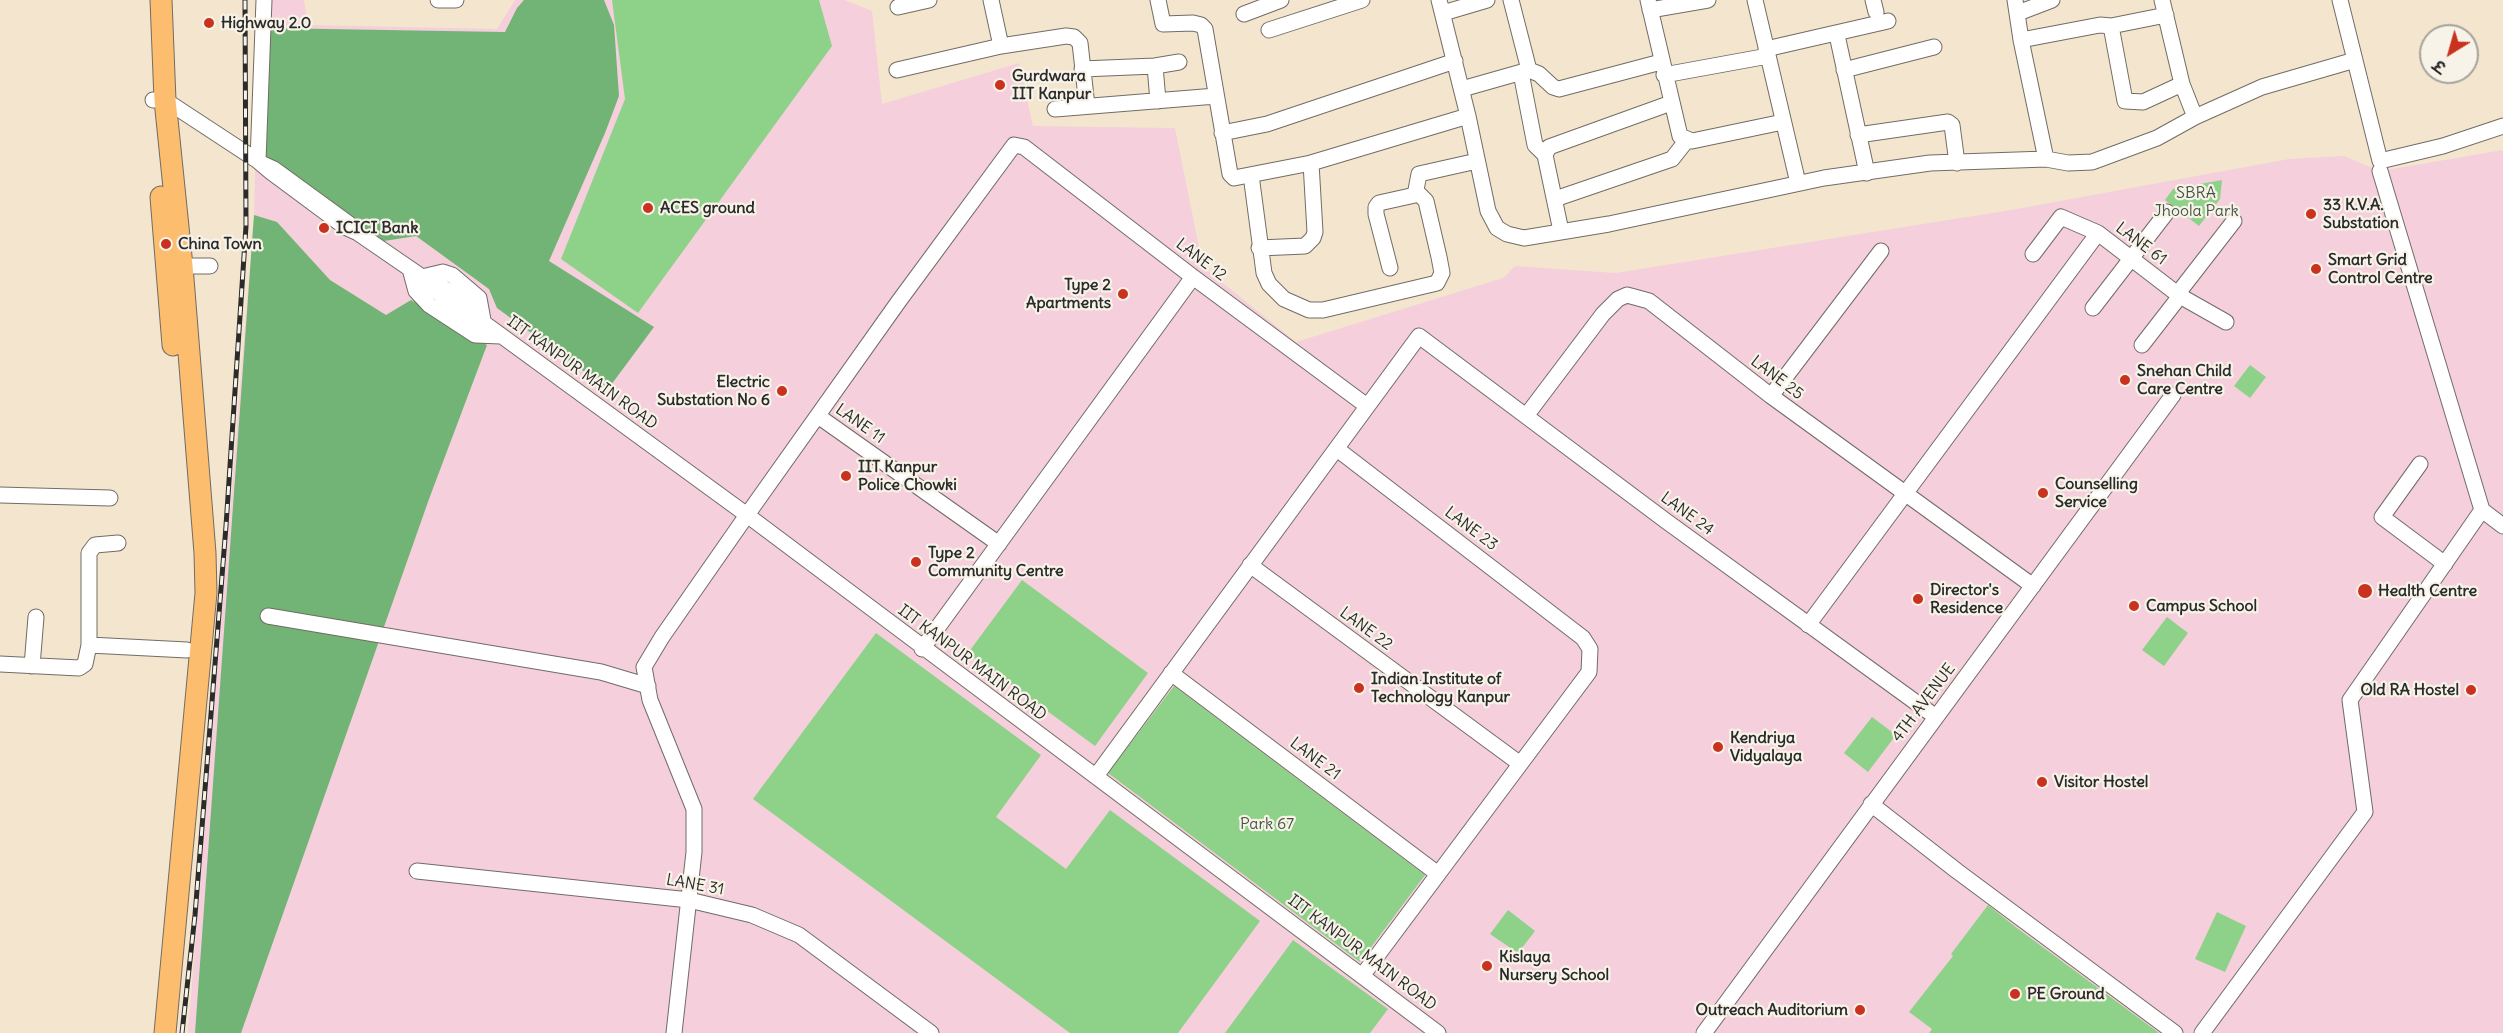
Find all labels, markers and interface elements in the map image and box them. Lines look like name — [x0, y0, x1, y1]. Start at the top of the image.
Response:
place label: Highway 2.0 — [221, 13, 311, 33]
marker: Highway 2.0 — [202, 16, 216, 30]
north arrow — [2419, 24, 2479, 84]
text: उ — [2429, 56, 2450, 78]
place label: Gurdwara IIT Kanpur — [1012, 66, 1091, 104]
marker: Gurdwara IIT Kanpur — [993, 78, 1007, 92]
park label: SBRA Jhoola Park — [2153, 183, 2239, 221]
place label: 33 K.V.A. Substation — [2323, 195, 2399, 233]
place label: ACES ground — [660, 198, 755, 218]
marker: ACES ground — [641, 201, 655, 215]
marker: 33 K.V.A. Substation — [2304, 207, 2318, 221]
place label: ICICI Bank — [336, 218, 418, 238]
street label: LANE 61 — [2112, 219, 2170, 269]
marker: ICICI Bank — [317, 221, 331, 235]
place label: China Town — [178, 234, 262, 254]
street label: LANE 12 — [1172, 235, 1230, 285]
marker: China Town — [159, 237, 173, 251]
place label: Smart Grid Control Centre — [2328, 250, 2433, 288]
marker: Smart Grid Control Centre — [2309, 262, 2323, 276]
place label: Type 2 Apartments — [1026, 275, 1111, 313]
marker: Type 2 Apartments — [1116, 287, 1130, 301]
street label: IIT KANPUR MAIN ROAD — [503, 312, 661, 434]
street label: LANE 25 — [1747, 352, 1807, 404]
place label: Snehan Child Care Centre — [2137, 361, 2232, 399]
place label: Electric Substation No 6 — [657, 372, 770, 410]
marker: Snehan Child Care Centre — [2118, 373, 2132, 387]
marker: Electric Substation No 6 — [775, 384, 789, 398]
street label: LANE 11 — [832, 400, 888, 448]
place label: IIT Kanpur Police Chowki — [858, 457, 957, 495]
marker: IIT Kanpur Police Chowki — [839, 469, 853, 483]
place label: Counselling Service — [2055, 474, 2138, 512]
marker: Counselling Service — [2036, 486, 2050, 500]
street label: LANE 24 — [1657, 488, 1717, 540]
street label: LANE 23 — [1441, 503, 1501, 555]
place label: Type 2 Community Centre — [928, 543, 1064, 581]
marker: Type 2 Community Centre — [909, 555, 923, 569]
place label: Director's Residence — [1930, 580, 2003, 618]
place label: Health Centre — [2378, 581, 2477, 601]
marker: Health Centre — [2356, 582, 2374, 600]
marker: Director's Residence — [1911, 592, 1925, 606]
place label: Campus School — [2146, 596, 2257, 616]
marker: Campus School — [2127, 599, 2141, 613]
street label: IIT KANPUR MAIN ROAD — [894, 601, 1050, 725]
street label: LANE 22 — [1336, 603, 1396, 655]
street label: 4TH AVENUE — [1888, 660, 1960, 746]
place label: Indian Institute of Technology Kanpur — [1371, 669, 1510, 707]
place label: Old RA Hostel — [2360, 680, 2459, 700]
marker: Indian Institute of Technology Kanpur — [1352, 681, 1366, 695]
marker: Old RA Hostel — [2464, 683, 2478, 697]
place label: Kendriya Vidyalaya — [1730, 728, 1802, 766]
street label: LANE 21 — [1286, 734, 1344, 784]
marker: Kendriya Vidyalaya — [1711, 740, 1725, 754]
place label: Visitor Hostel — [2054, 772, 2148, 792]
marker: Visitor Hostel — [2035, 775, 2049, 789]
park label: Park 67 — [1240, 814, 1294, 834]
street label: LANE 31 — [665, 870, 725, 900]
street label: IIT KANPUR MAIN ROAD — [1284, 891, 1440, 1015]
place label: Kislaya Nursery School — [1499, 947, 1609, 985]
marker: Kislaya Nursery School — [1480, 959, 1494, 973]
place label: PE Ground — [2027, 984, 2105, 1004]
marker: PE Ground — [2008, 987, 2022, 1001]
place label: Outreach Auditorium — [1696, 1000, 1848, 1020]
marker: Outreach Auditorium — [1853, 1003, 1867, 1017]

